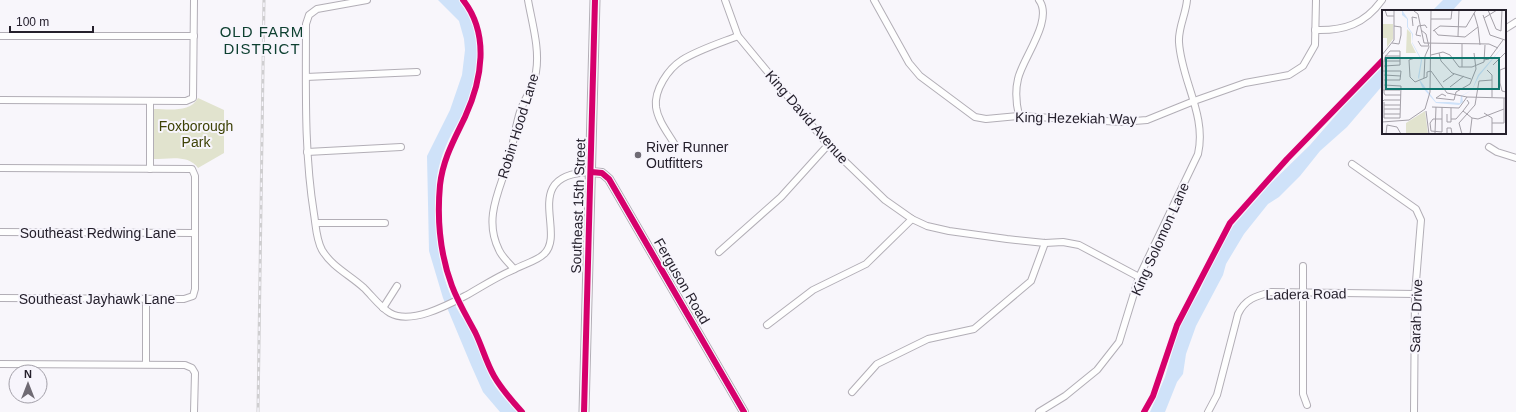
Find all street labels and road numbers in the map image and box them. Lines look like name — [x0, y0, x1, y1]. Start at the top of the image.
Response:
street label: King David Avenue — [762, 67, 852, 167]
street label: Robin Hood Lane — [494, 71, 542, 180]
street label: King Hezekiah Way — [1015, 109, 1137, 127]
street label: Southeast 15th Street — [568, 138, 588, 274]
street label: King Solomon Lane — [1128, 180, 1192, 298]
street label: Southeast Redwing Lane — [20, 225, 176, 241]
street label: Ferguson Road — [651, 235, 713, 327]
street label: Sarah Drive — [1407, 279, 1425, 353]
street label: Ladera Road — [1265, 285, 1347, 303]
street label: Southeast Jayhawk Lane — [19, 291, 175, 307]

